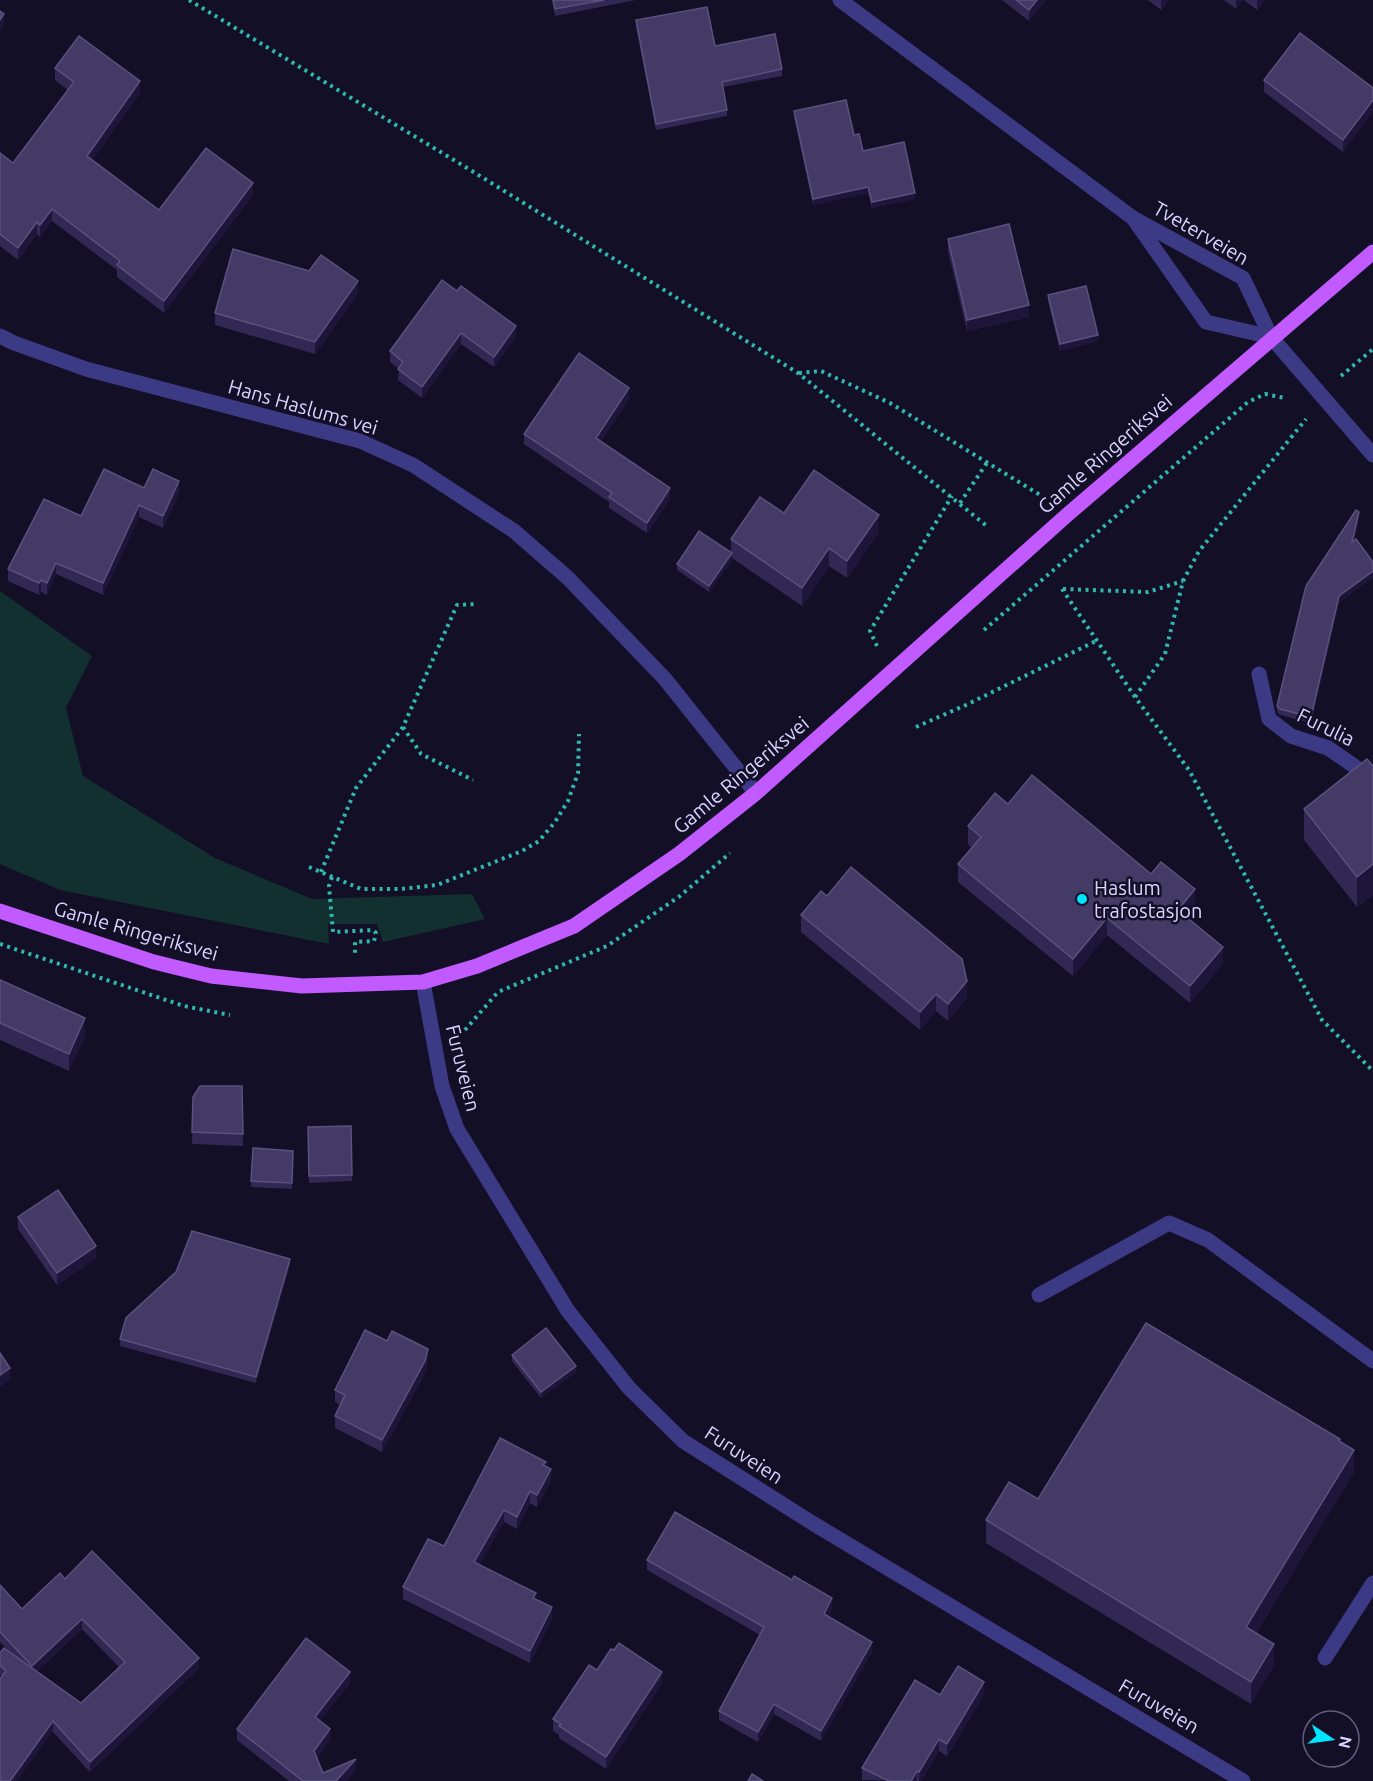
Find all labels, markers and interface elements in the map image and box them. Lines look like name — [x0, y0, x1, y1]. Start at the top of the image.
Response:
street label: Tveterveien — [1149, 196, 1253, 269]
street label: Hans Haslums vei — [226, 374, 381, 439]
street label: Gamle Ringeriksvei — [1033, 389, 1176, 518]
street label: Furulia — [1294, 703, 1359, 750]
street label: Gamle Ringeriksvei — [668, 711, 813, 838]
place label: Haslum trafostasjon — [1094, 876, 1202, 922]
marker: Haslum trafostasjon — [1075, 892, 1089, 906]
street label: Gamle Ringeriksvei — [51, 896, 221, 965]
street label: Furuveien — [442, 1022, 485, 1114]
street label: Furuveien — [701, 1421, 788, 1488]
street label: Furuveien — [1115, 1673, 1203, 1738]
north arrow — [1301, 1709, 1361, 1769]
text: N — [1336, 1735, 1356, 1750]

